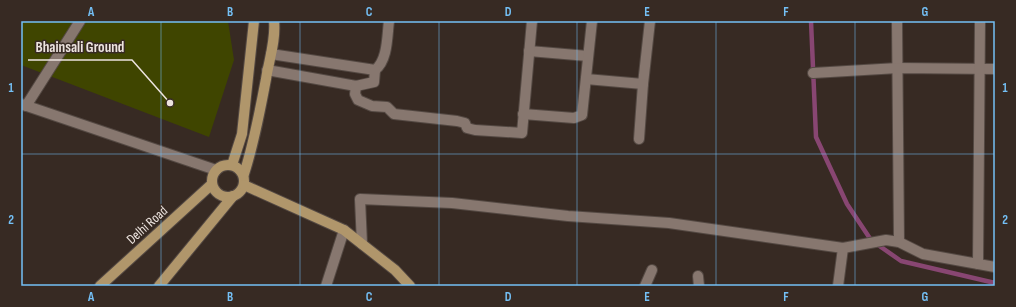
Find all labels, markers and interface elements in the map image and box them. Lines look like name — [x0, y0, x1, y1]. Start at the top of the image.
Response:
text: A — [87, 4, 95, 20]
text: B — [227, 4, 233, 20]
text: C — [366, 4, 373, 20]
text: D — [505, 4, 512, 20]
text: E — [644, 4, 650, 20]
text: F — [783, 4, 789, 20]
text: G — [922, 4, 929, 20]
callout: Bhainsali Ground — [28, 33, 132, 60]
text: Bhainsali Ground — [36, 38, 124, 57]
text: 1 — [8, 80, 14, 96]
text: 1 — [1002, 80, 1008, 96]
street label: Delhi Road — [123, 202, 171, 248]
text: 2 — [8, 212, 14, 228]
text: 2 — [1002, 212, 1008, 228]
text: A — [87, 289, 95, 305]
text: B — [227, 289, 233, 305]
text: C — [366, 289, 373, 305]
text: D — [505, 289, 512, 305]
text: E — [644, 289, 650, 305]
text: F — [783, 289, 789, 305]
text: G — [922, 289, 929, 305]

